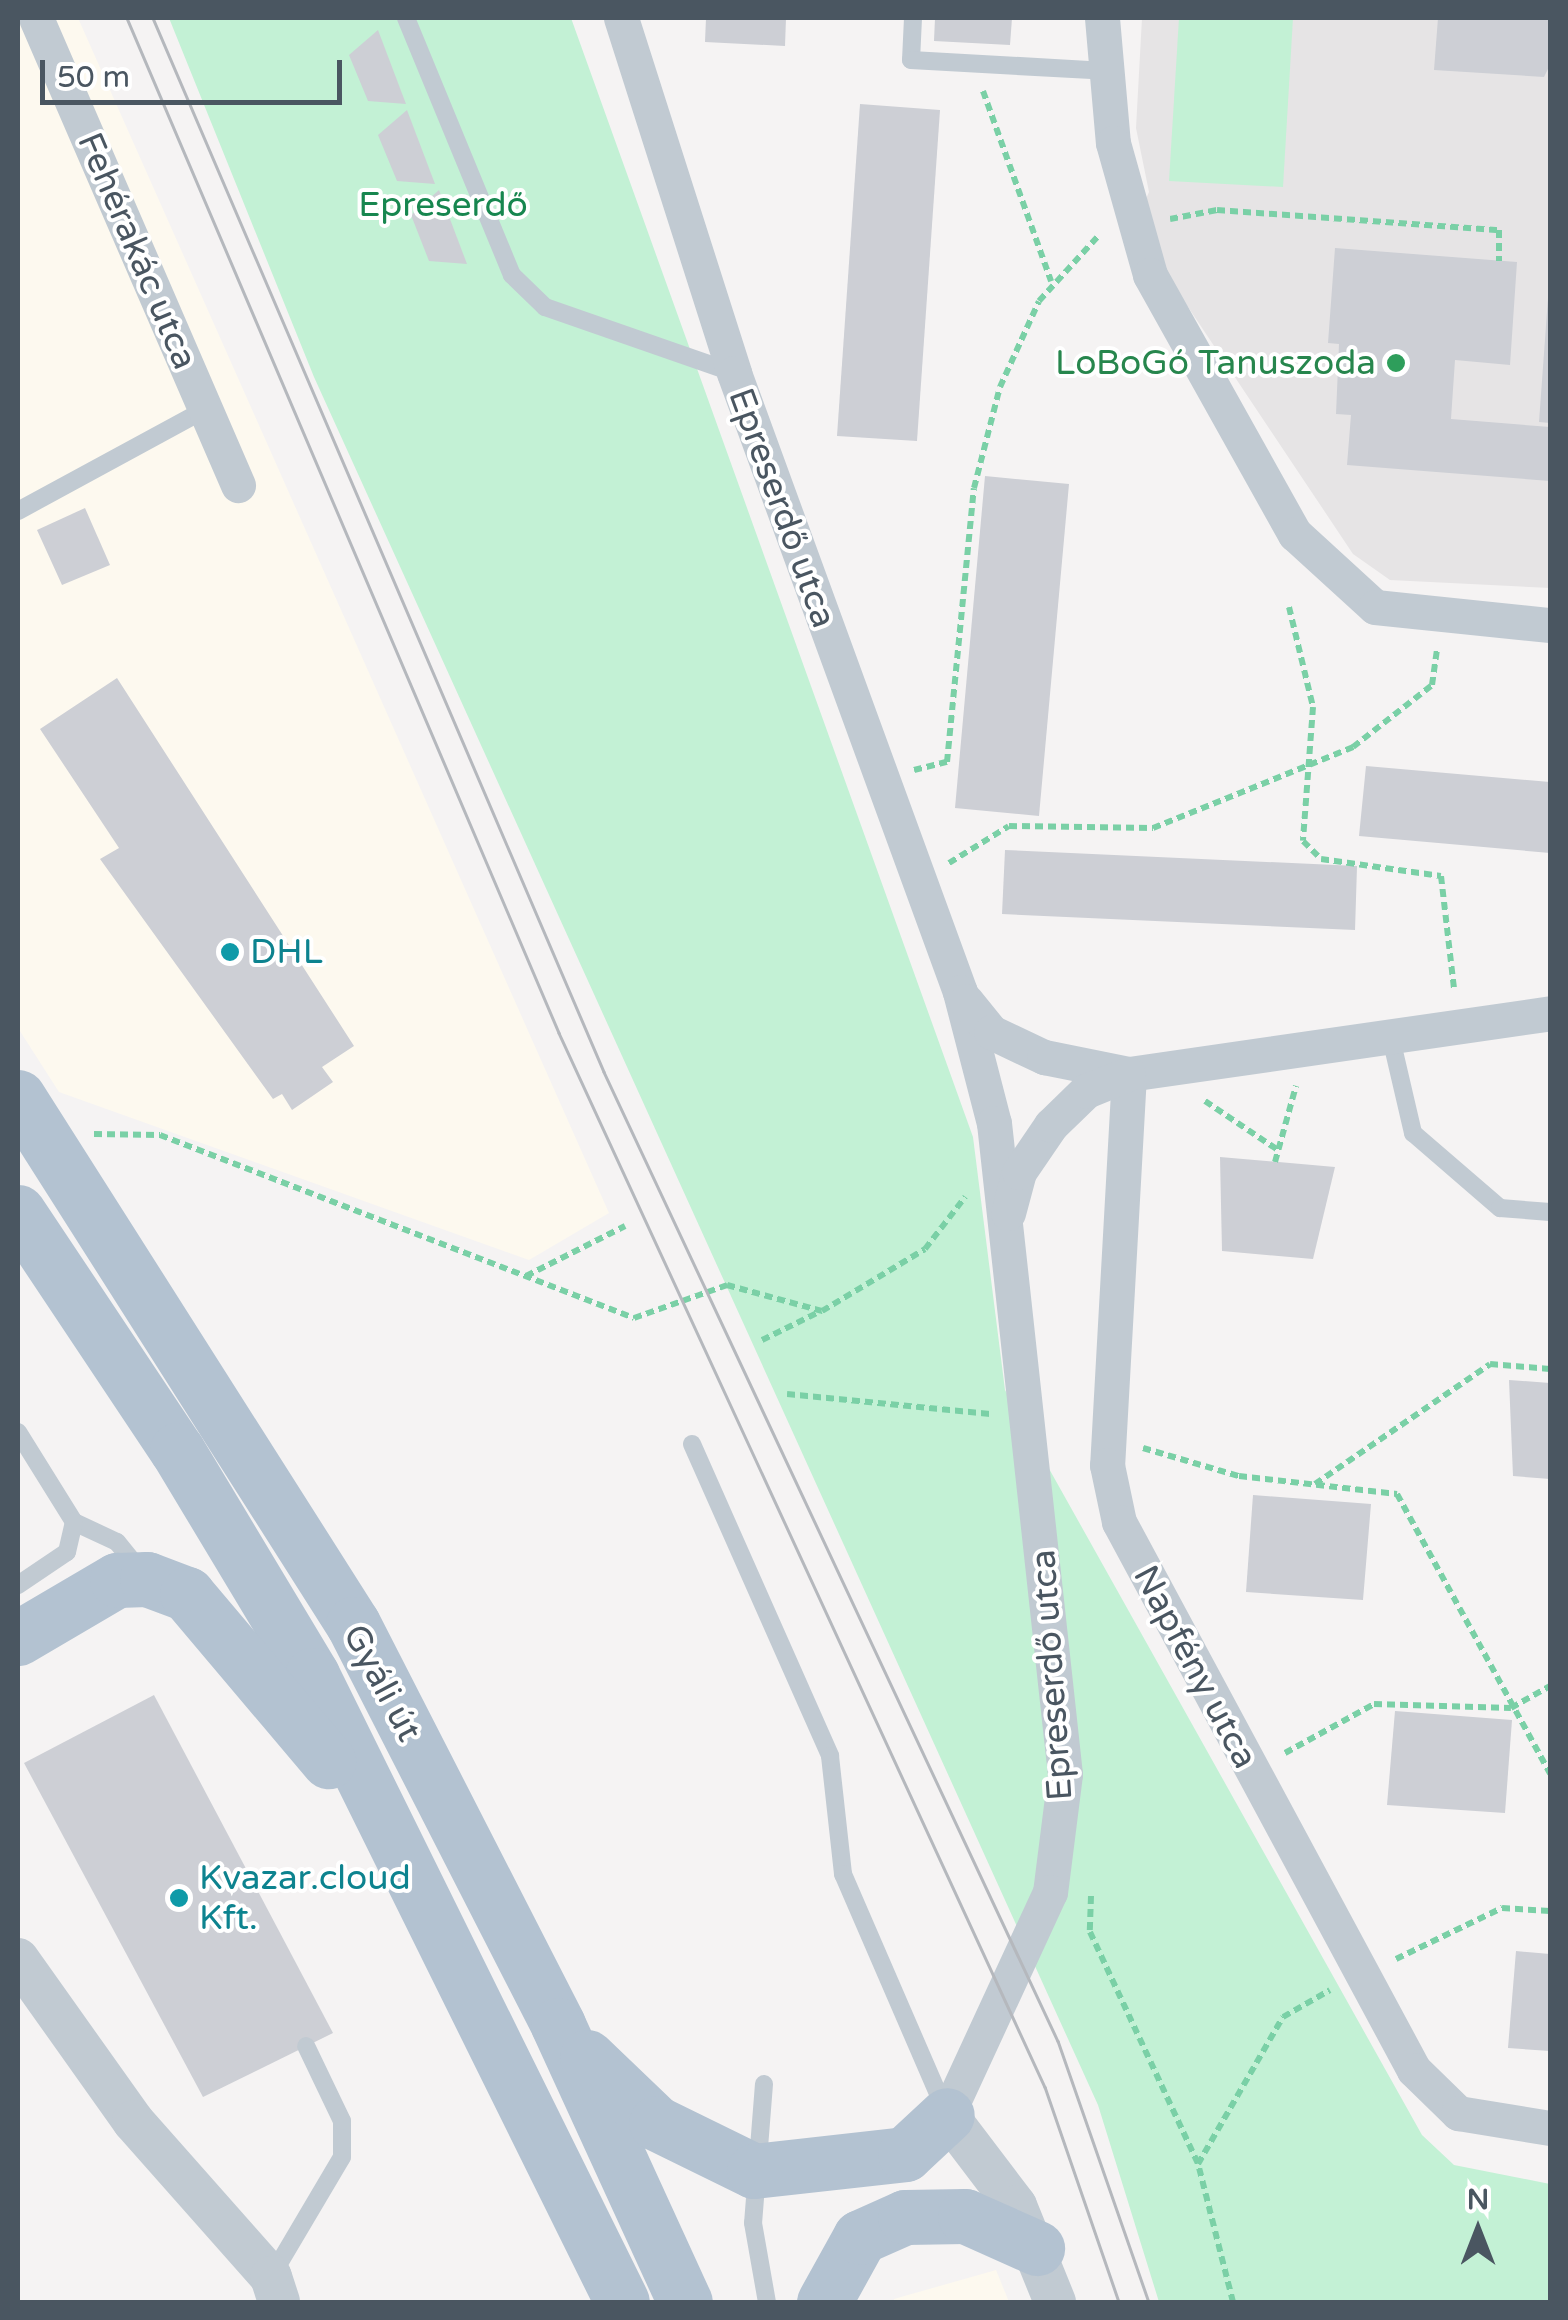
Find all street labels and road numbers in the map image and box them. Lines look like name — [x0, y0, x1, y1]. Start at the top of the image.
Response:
street label: Fehérakác utca — [68, 126, 206, 376]
street label: Epreserdő utca — [719, 383, 845, 633]
street label: Epreserdő utca — [1022, 1548, 1082, 1802]
street label: Napfény utca — [1124, 1558, 1266, 1776]
street label: Gyáli út — [334, 1618, 430, 1748]

